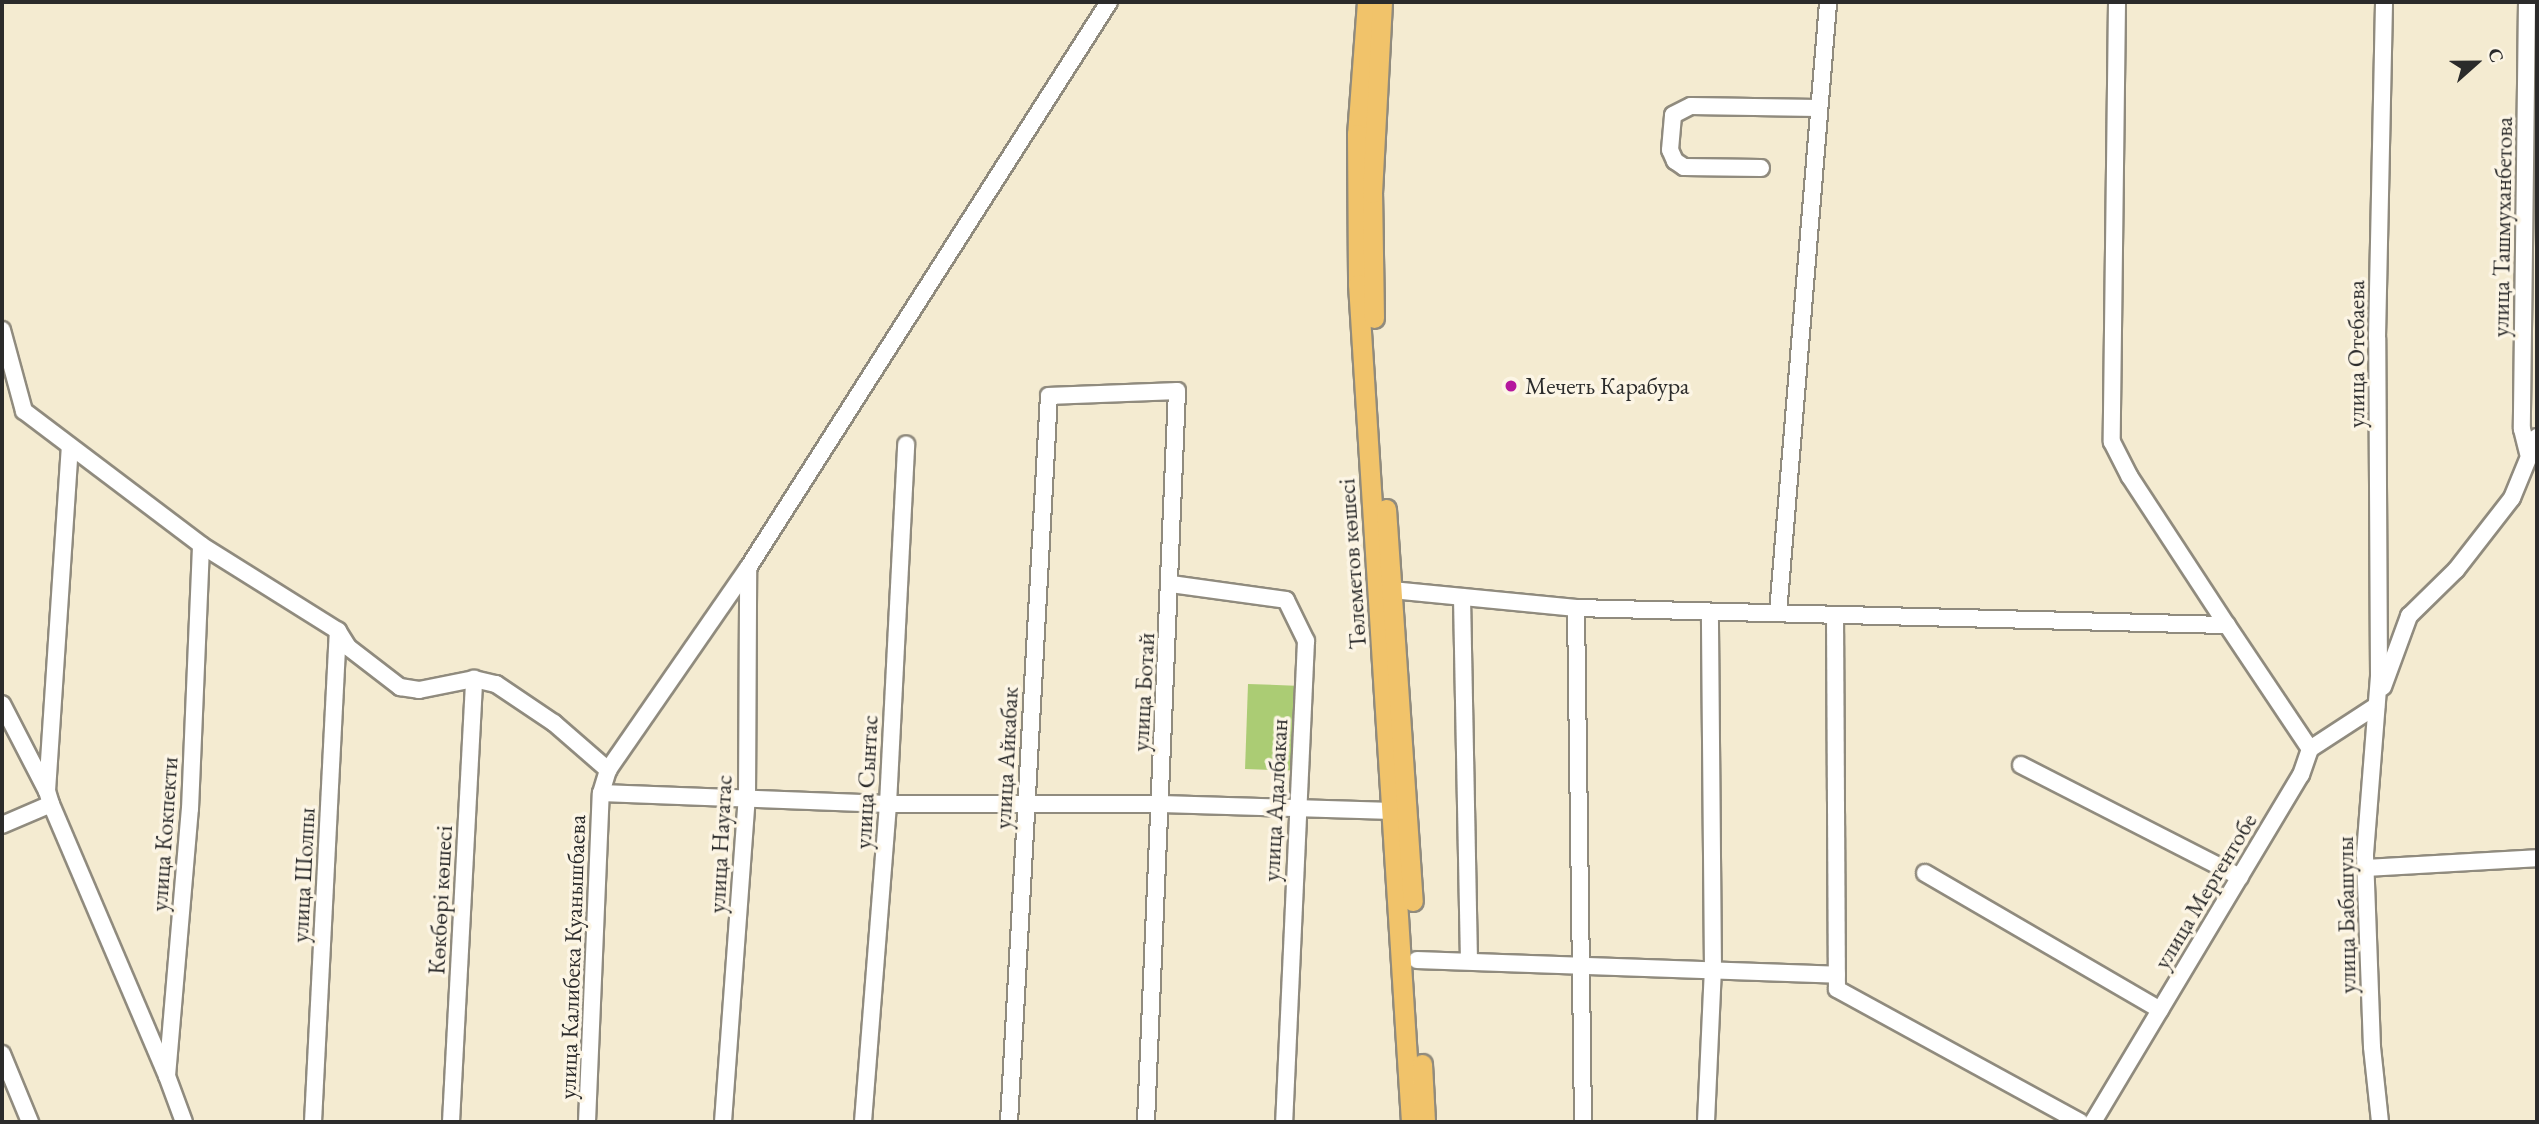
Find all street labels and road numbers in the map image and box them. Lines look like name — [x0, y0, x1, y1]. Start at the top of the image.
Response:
street label: улица Ташмуханбетова — [2486, 117, 2518, 337]
street label: улица Отебаева — [2342, 280, 2370, 428]
street label: Төлеметов көшесі — [1332, 478, 1372, 650]
street label: улица Ботай — [1126, 632, 1160, 752]
street label: улица Айкабак — [988, 686, 1024, 830]
street label: улица Сынтас — [848, 714, 884, 850]
street label: улица Адалбакан — [1256, 718, 1294, 882]
street label: улица Кокпекти — [144, 756, 184, 912]
street label: улица Науатас — [702, 774, 738, 914]
street label: улица Шолпы — [285, 807, 321, 943]
street label: улица Мергентобе — [2147, 808, 2263, 974]
street label: улица Калибека Куанышбаева — [553, 814, 591, 1100]
street label: Көкбөрі көшесі — [422, 825, 458, 975]
street label: улица Бабашулы — [2330, 836, 2362, 994]

